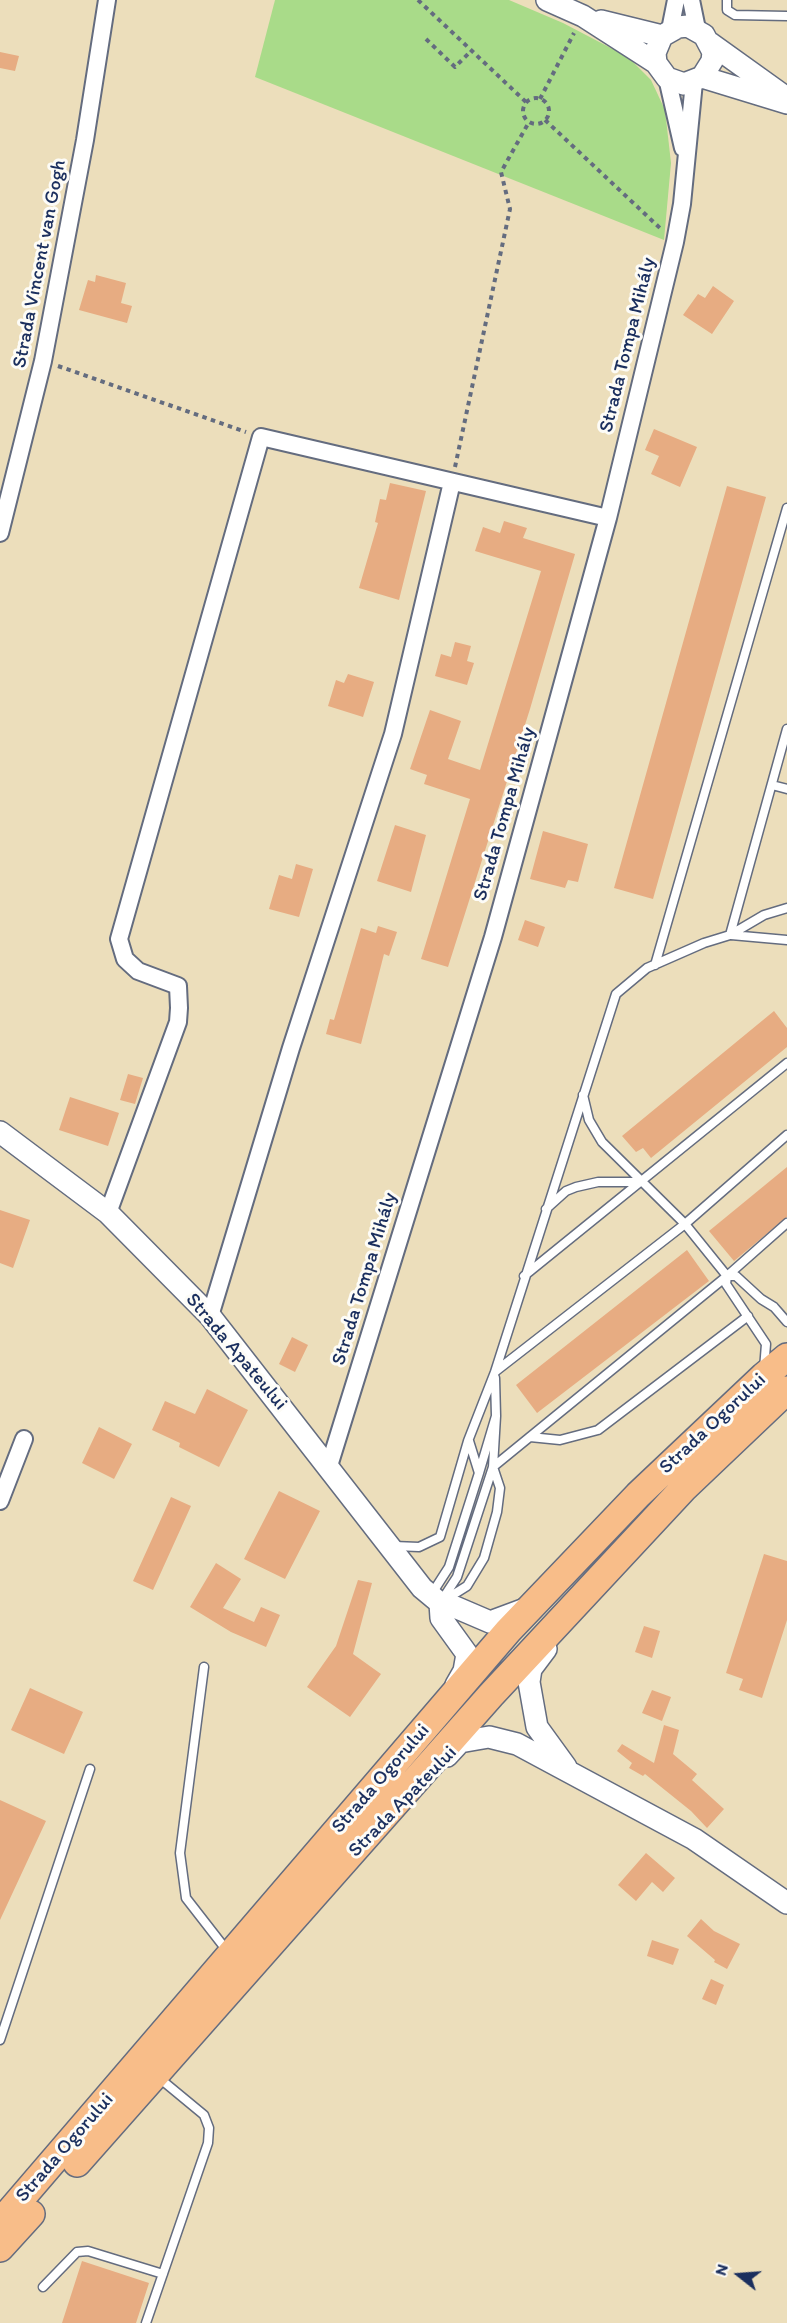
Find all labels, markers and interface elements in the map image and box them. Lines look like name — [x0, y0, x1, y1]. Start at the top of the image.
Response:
street label: Strada Vincent van Gogh — [8, 158, 72, 370]
street label: Strada Tompa Mihály — [595, 255, 661, 435]
street label: Strada Tompa Mihály — [469, 724, 541, 904]
street label: Strada Tompa Mihály — [327, 1190, 403, 1368]
street label: Strada Apateului — [180, 1288, 292, 1416]
street label: Strada Ogorului — [655, 1368, 771, 1480]
street label: Strada Ogorului — [327, 1719, 435, 1839]
street label: Strada Apateului — [344, 1741, 462, 1863]
street label: Strada Ogorului — [11, 2088, 119, 2208]
north arrow — [709, 2245, 769, 2305]
text: N — [711, 2262, 732, 2278]

